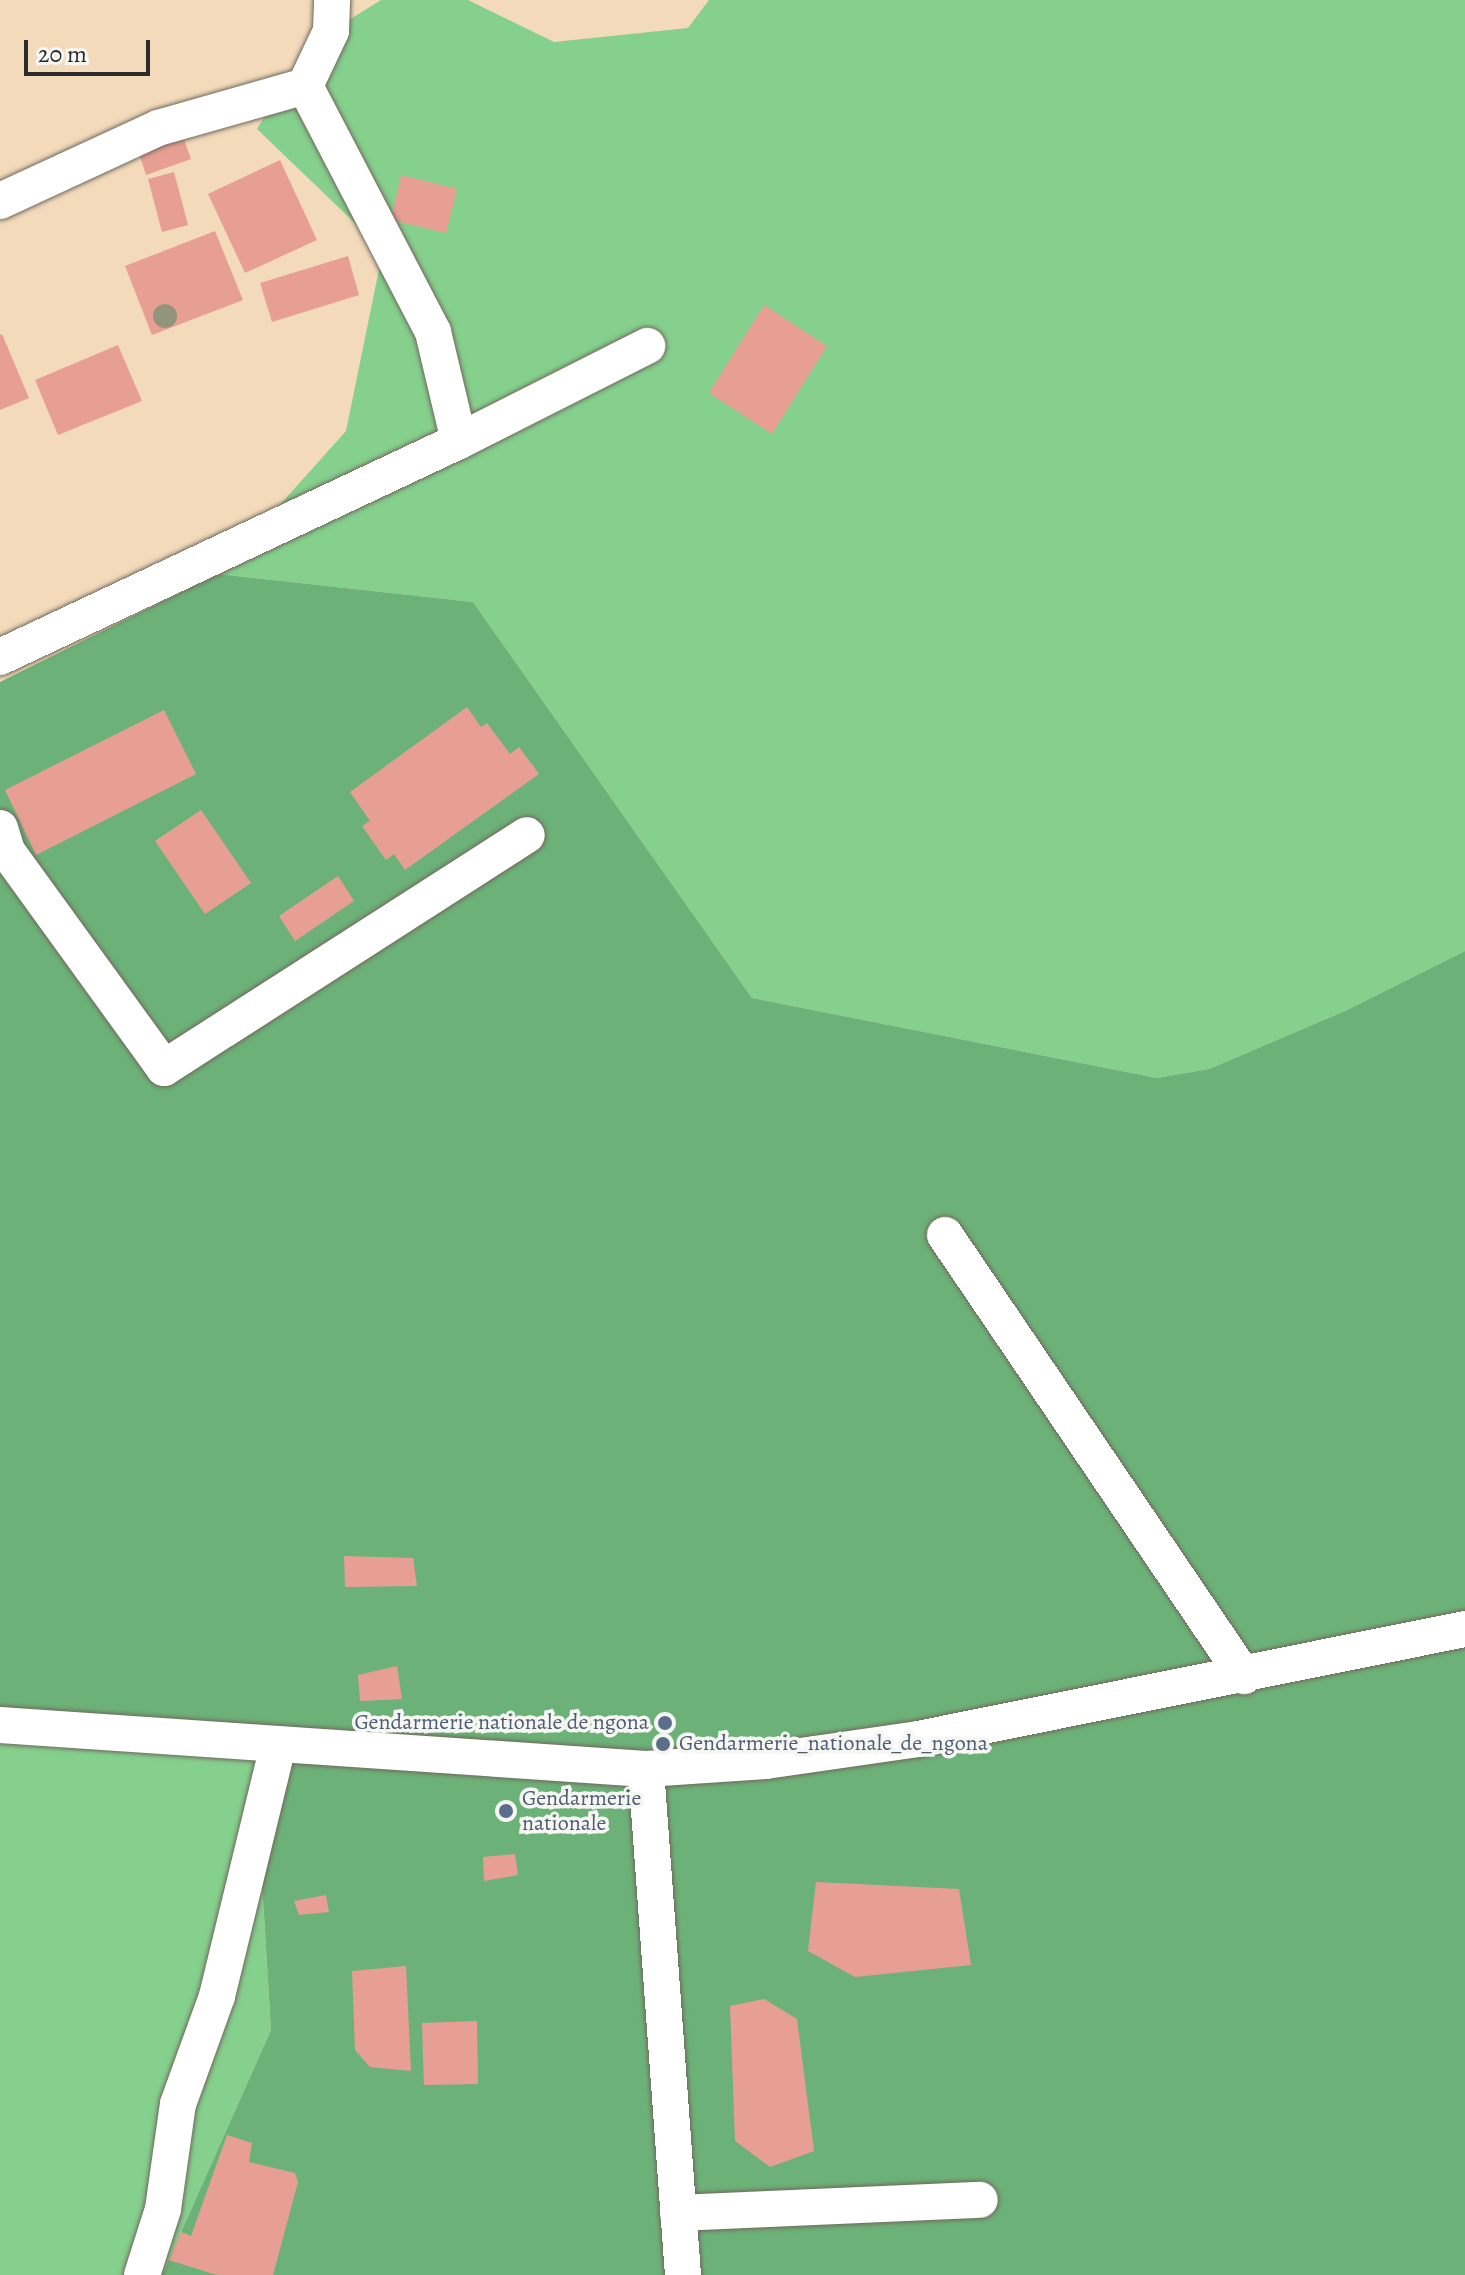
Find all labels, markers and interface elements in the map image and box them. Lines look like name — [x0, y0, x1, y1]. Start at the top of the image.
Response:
scale bar — [28, 24, 154, 74]
text: 20 m — [38, 38, 87, 70]
place label: Gendarmerie nationale de ngona — [354, 1710, 649, 1736]
marker: Gendarmerie nationale de ngona — [656, 1714, 674, 1732]
place label: Gendarmerie_nationale_de_ngona — [679, 1731, 988, 1757]
marker: Gendarmerie_nationale_de_ngona — [654, 1735, 672, 1753]
place label: Gendarmerie nationale — [522, 1785, 641, 1836]
marker: Gendarmerie nationale — [497, 1802, 515, 1820]

